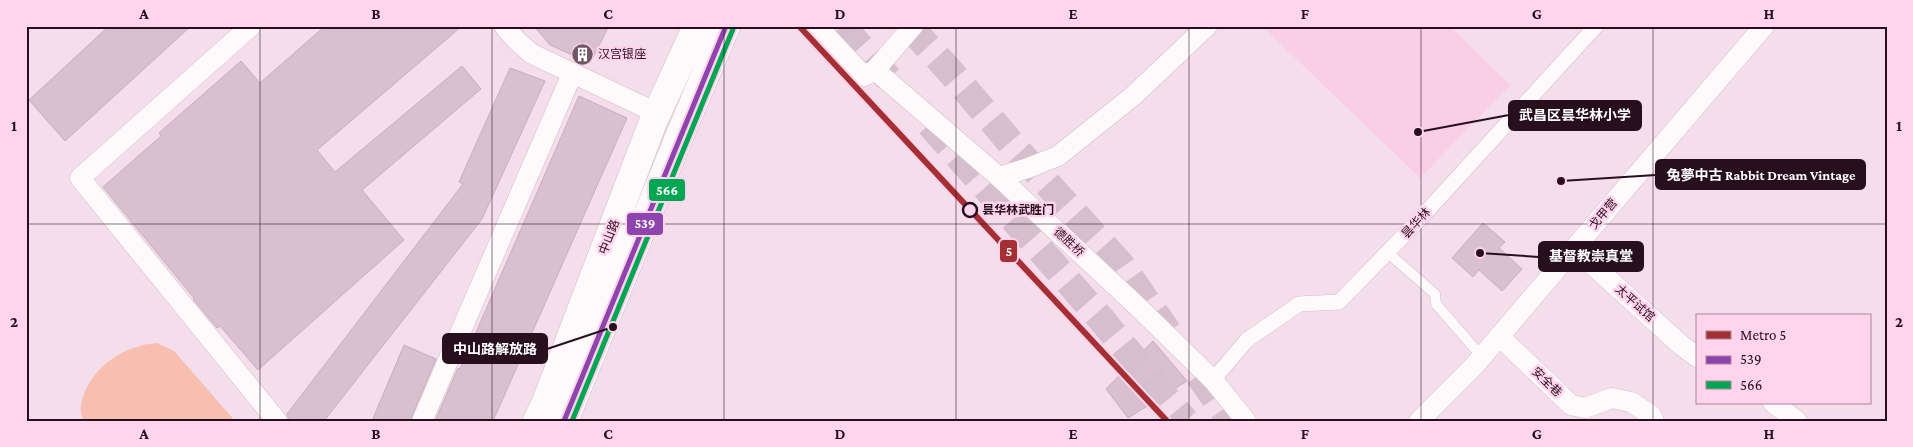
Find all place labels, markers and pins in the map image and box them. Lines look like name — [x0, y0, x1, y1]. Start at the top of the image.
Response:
building icon: 汉宫银座 — [570, 42, 594, 66]
place label: 汉宫银座 — [598, 47, 646, 61]
callout: 武昌区昙华林小学 — [1509, 101, 1641, 130]
callout: 兔夢中古 Rabbit Dream Vintage — [1656, 160, 1865, 189]
marker: 昙华林武胜门 — [962, 202, 978, 218]
place label: 昙华林武胜门 — [982, 203, 1054, 217]
callout: 基督教崇真堂 — [1539, 242, 1643, 271]
callout: 中山路解放路 — [443, 334, 547, 363]

